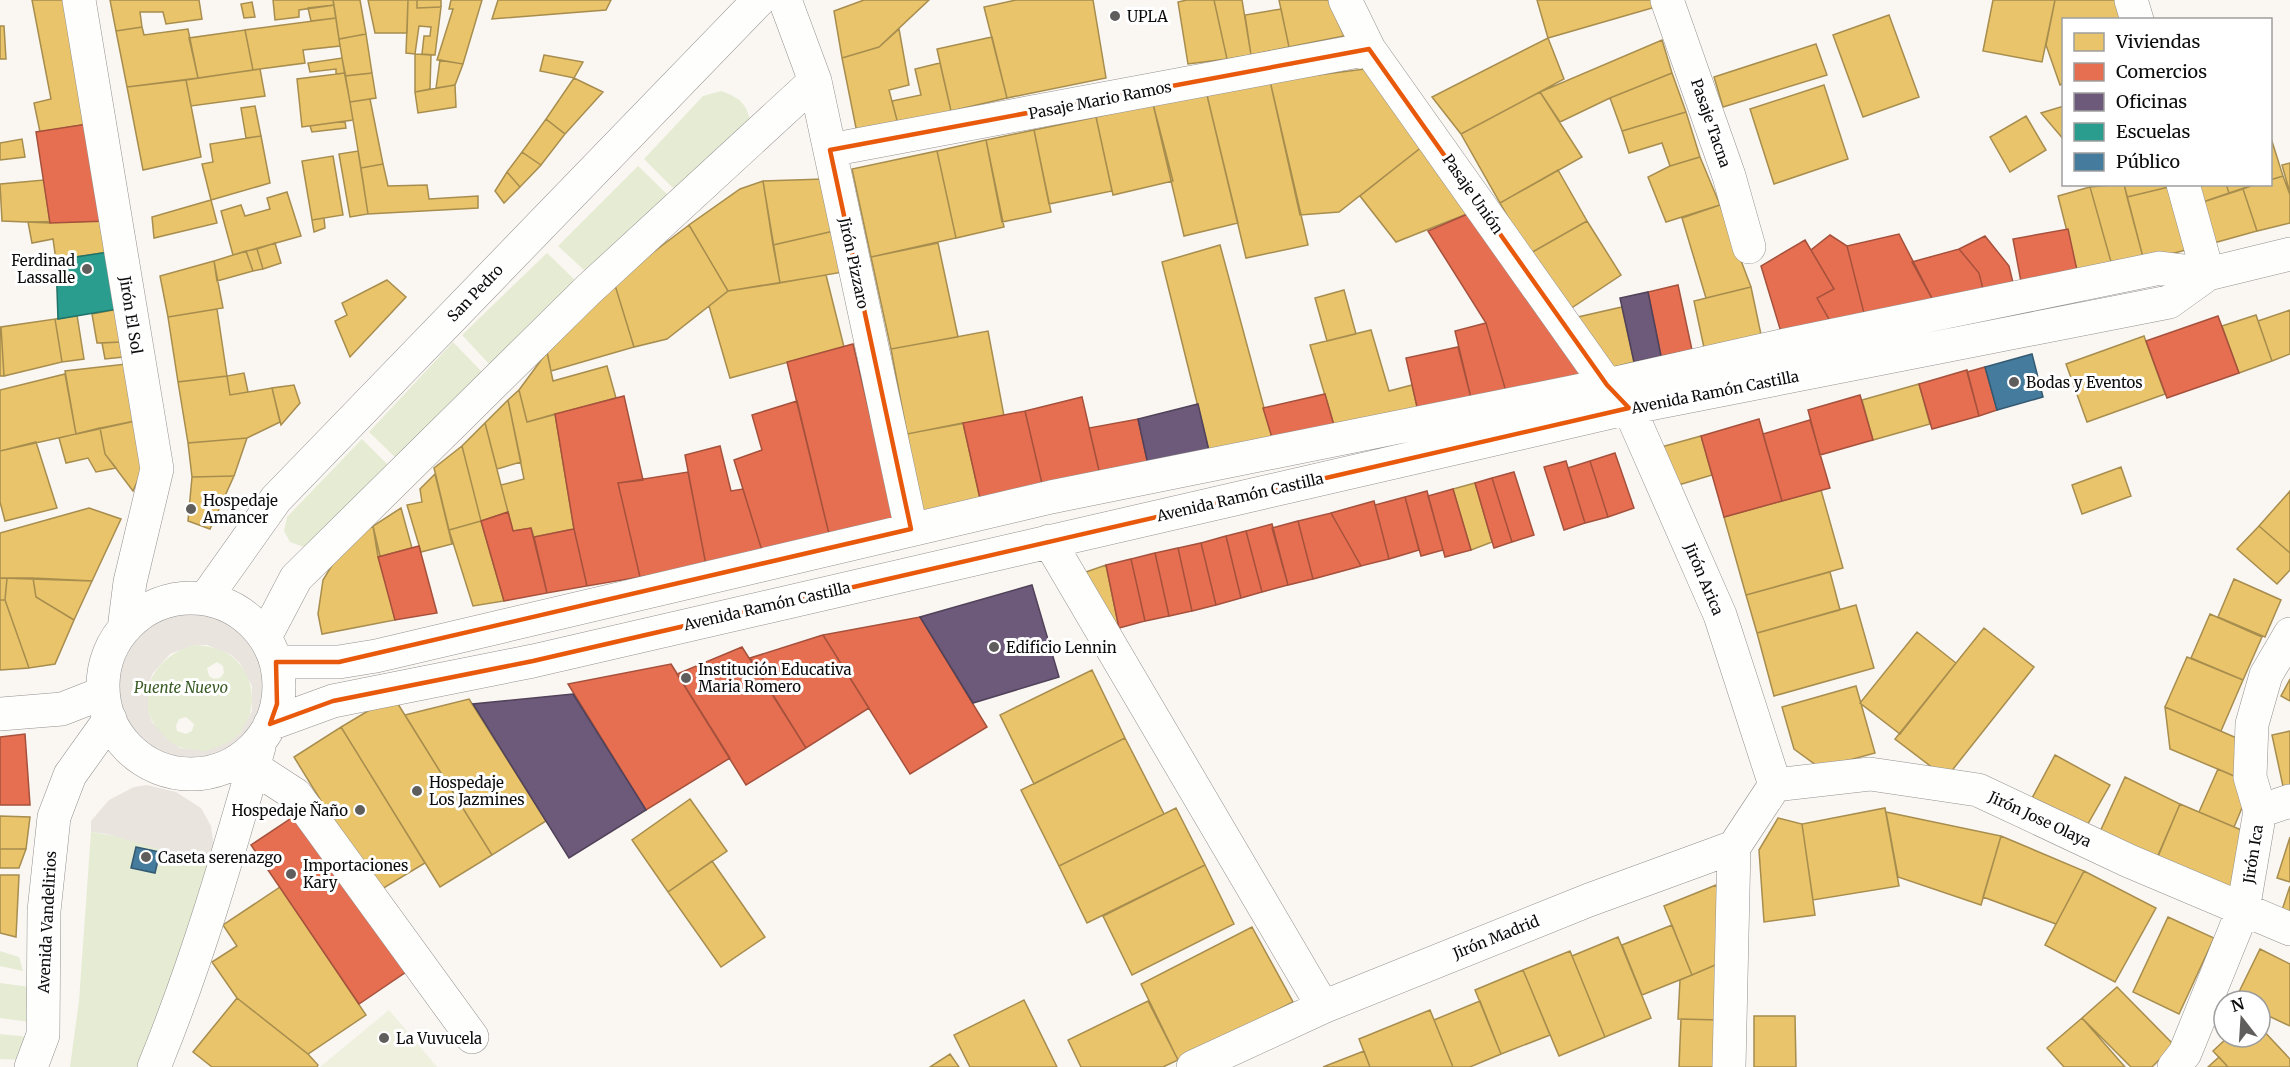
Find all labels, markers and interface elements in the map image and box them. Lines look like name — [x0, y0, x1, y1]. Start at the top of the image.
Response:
place label: UPLA — [1127, 7, 1168, 26]
marker: UPLA — [1108, 9, 1122, 23]
legend — [2062, 18, 2272, 186]
text: Viviendas — [2115, 30, 2201, 53]
text: Comercios — [2116, 60, 2207, 83]
street label: Pasaje Tacna — [1687, 76, 1735, 170]
street label: Pasaje Mario Ramos — [1027, 77, 1173, 123]
text: Oficinas — [2116, 90, 2187, 113]
text: Escuelas — [2116, 120, 2190, 143]
street label: Pasaje Unión — [1438, 150, 1508, 238]
text: Público — [2116, 150, 2180, 173]
street label: Jirón Pizzaro — [835, 215, 873, 311]
place label: Ferdinad Lassalle — [11, 251, 75, 287]
street label: San Pedro — [443, 260, 507, 326]
marker: Ferdinad Lassalle — [80, 262, 94, 276]
street label: Jirón El Sol — [115, 274, 147, 356]
street label: Avenida Ramón Castilla — [1629, 366, 1800, 418]
place label: Bodas y Eventos — [2026, 373, 2143, 392]
marker: Bodas y Eventos — [2007, 375, 2021, 389]
street label: Avenida Ramón Castilla — [1154, 469, 1325, 526]
place label: Hospedaje Amancer — [202, 491, 278, 527]
marker: Hospedaje Amancer — [184, 502, 198, 516]
street label: Jirón Arica — [1680, 539, 1728, 618]
street label: Avenida Ramón Castilla — [681, 578, 852, 635]
place label: Edificio Lennin — [1006, 638, 1117, 657]
marker: Edificio Lennin — [987, 640, 1001, 654]
place label: Institución Educativa Maria Romero — [698, 660, 852, 696]
marker: Institución Educativa Maria Romero — [679, 671, 693, 685]
park label: Puente Nuevo — [134, 678, 228, 697]
place label: Hospedaje Los Jazmines — [429, 773, 525, 809]
marker: Hospedaje Los Jazmines — [410, 784, 424, 798]
street label: Jirón Jose Olaya — [1985, 786, 2094, 851]
place label: Hospedaje Ñaño — [231, 801, 348, 820]
marker: Hospedaje Ñaño — [353, 803, 367, 817]
street label: Jirón Ica — [2239, 823, 2267, 886]
place label: Caseta serenazgo — [158, 848, 282, 867]
street label: Avenida Vandelirios — [34, 850, 60, 995]
marker: Caseta serenazgo — [139, 850, 153, 864]
place label: Importaciones Kary — [303, 856, 408, 892]
marker: Importaciones Kary — [284, 867, 298, 881]
street label: Jirón Madrid — [1449, 911, 1542, 963]
north arrow — [2212, 989, 2272, 1049]
text: N — [2229, 993, 2247, 1016]
place label: La Vuvucela — [396, 1029, 482, 1048]
marker: La Vuvucela — [377, 1031, 391, 1045]

